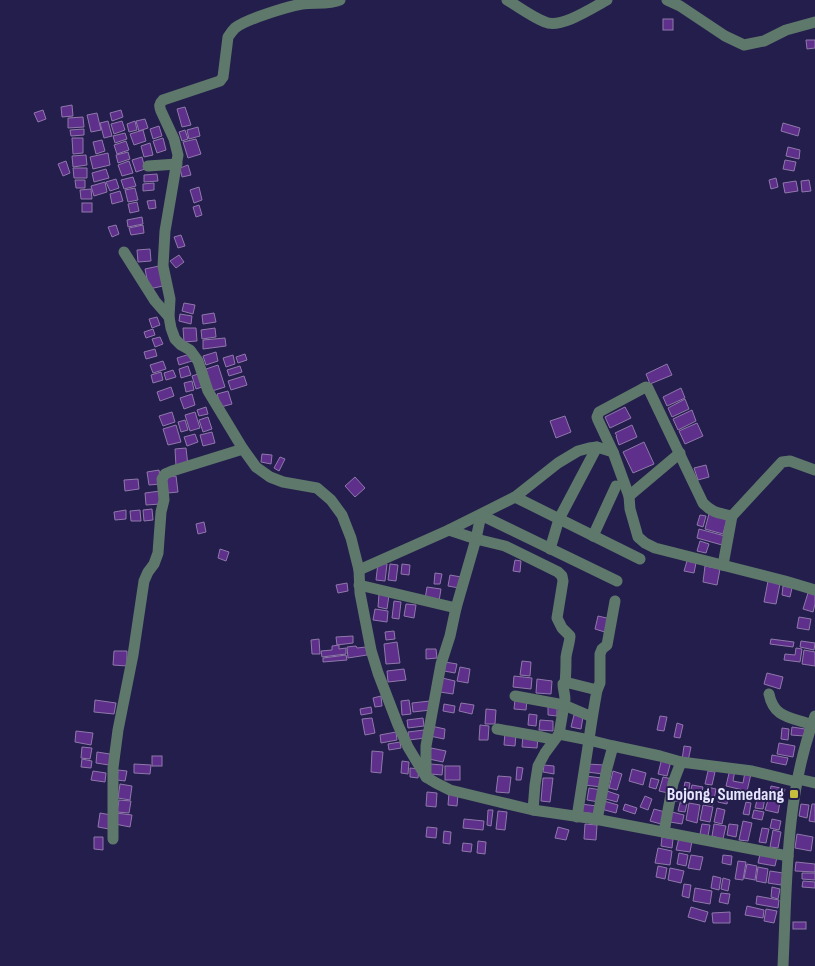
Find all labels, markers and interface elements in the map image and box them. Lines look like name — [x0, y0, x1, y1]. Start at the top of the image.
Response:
place label: Bojong, Sumedang — [667, 784, 784, 805]
marker: Bojong, Sumedang — [788, 788, 800, 800]

